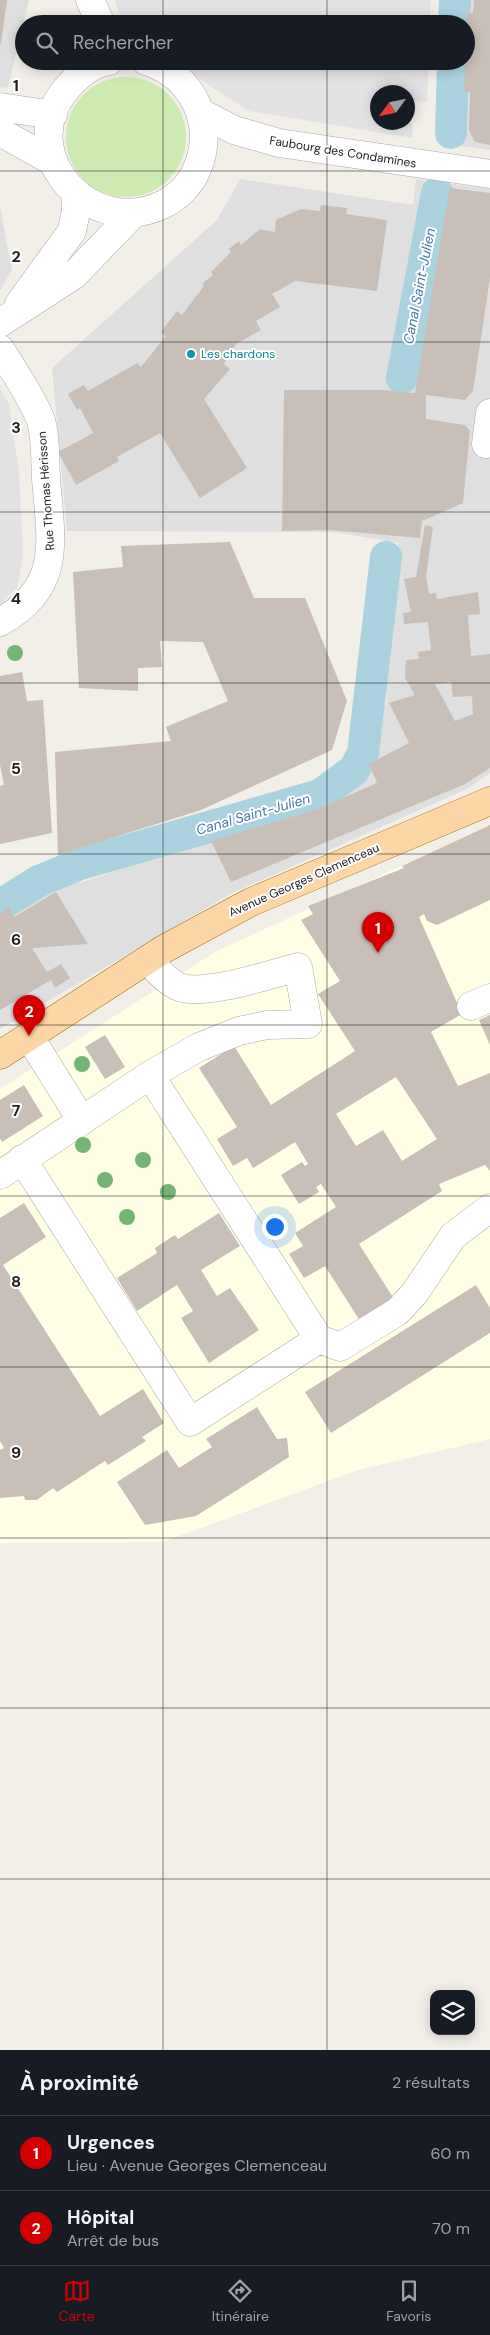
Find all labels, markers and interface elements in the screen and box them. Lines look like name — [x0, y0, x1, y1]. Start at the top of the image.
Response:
search box — [15, 15, 475, 70]
icon: search — [33, 29, 61, 57]
text: Rechercher — [73, 30, 173, 55]
text: 1 — [13, 75, 19, 96]
north arrow — [370, 85, 415, 130]
street label: Faubourg des Condamines — [268, 132, 418, 172]
water label: Canal Saint-Julien — [399, 226, 439, 346]
text: 2 — [11, 246, 21, 267]
place label: Les chardons — [201, 346, 275, 362]
marker: Les chardons — [185, 348, 197, 360]
text: 3 — [11, 417, 21, 438]
street label: Rue Thomas Hérisson — [34, 431, 58, 551]
text: 4 — [11, 588, 21, 609]
text: 5 — [11, 758, 21, 779]
water label: Canal Saint-Julien — [194, 789, 312, 839]
street label: Avenue Georges Clemenceau — [226, 839, 382, 921]
pin: 1 — [362, 912, 394, 953]
text: 6 — [11, 929, 21, 950]
pin: 2 — [13, 995, 45, 1036]
text: 7 — [12, 1100, 21, 1121]
your location — [262, 1214, 288, 1240]
text: 8 — [11, 1271, 21, 1292]
text: 9 — [11, 1442, 21, 1463]
map controls — [430, 1990, 475, 2035]
button: layers — [430, 1990, 475, 2035]
text: À proximité — [20, 2069, 139, 2097]
text: 2 résultats — [392, 2072, 470, 2093]
text: Urgences — [67, 2130, 155, 2155]
text: 1 — [33, 2143, 39, 2164]
text: 60 m — [430, 2143, 470, 2164]
text: Lieu · Avenue Georges Clemenceau — [67, 2155, 327, 2176]
text: Hôpital — [67, 2205, 134, 2230]
text: 2 — [31, 2218, 41, 2239]
text: 70 m — [432, 2218, 470, 2239]
text: Arrêt de bus — [67, 2230, 159, 2251]
tab: Carte — [59, 2277, 95, 2325]
tab: Itinéraire — [212, 2277, 269, 2325]
tab: Favoris — [386, 2277, 431, 2325]

